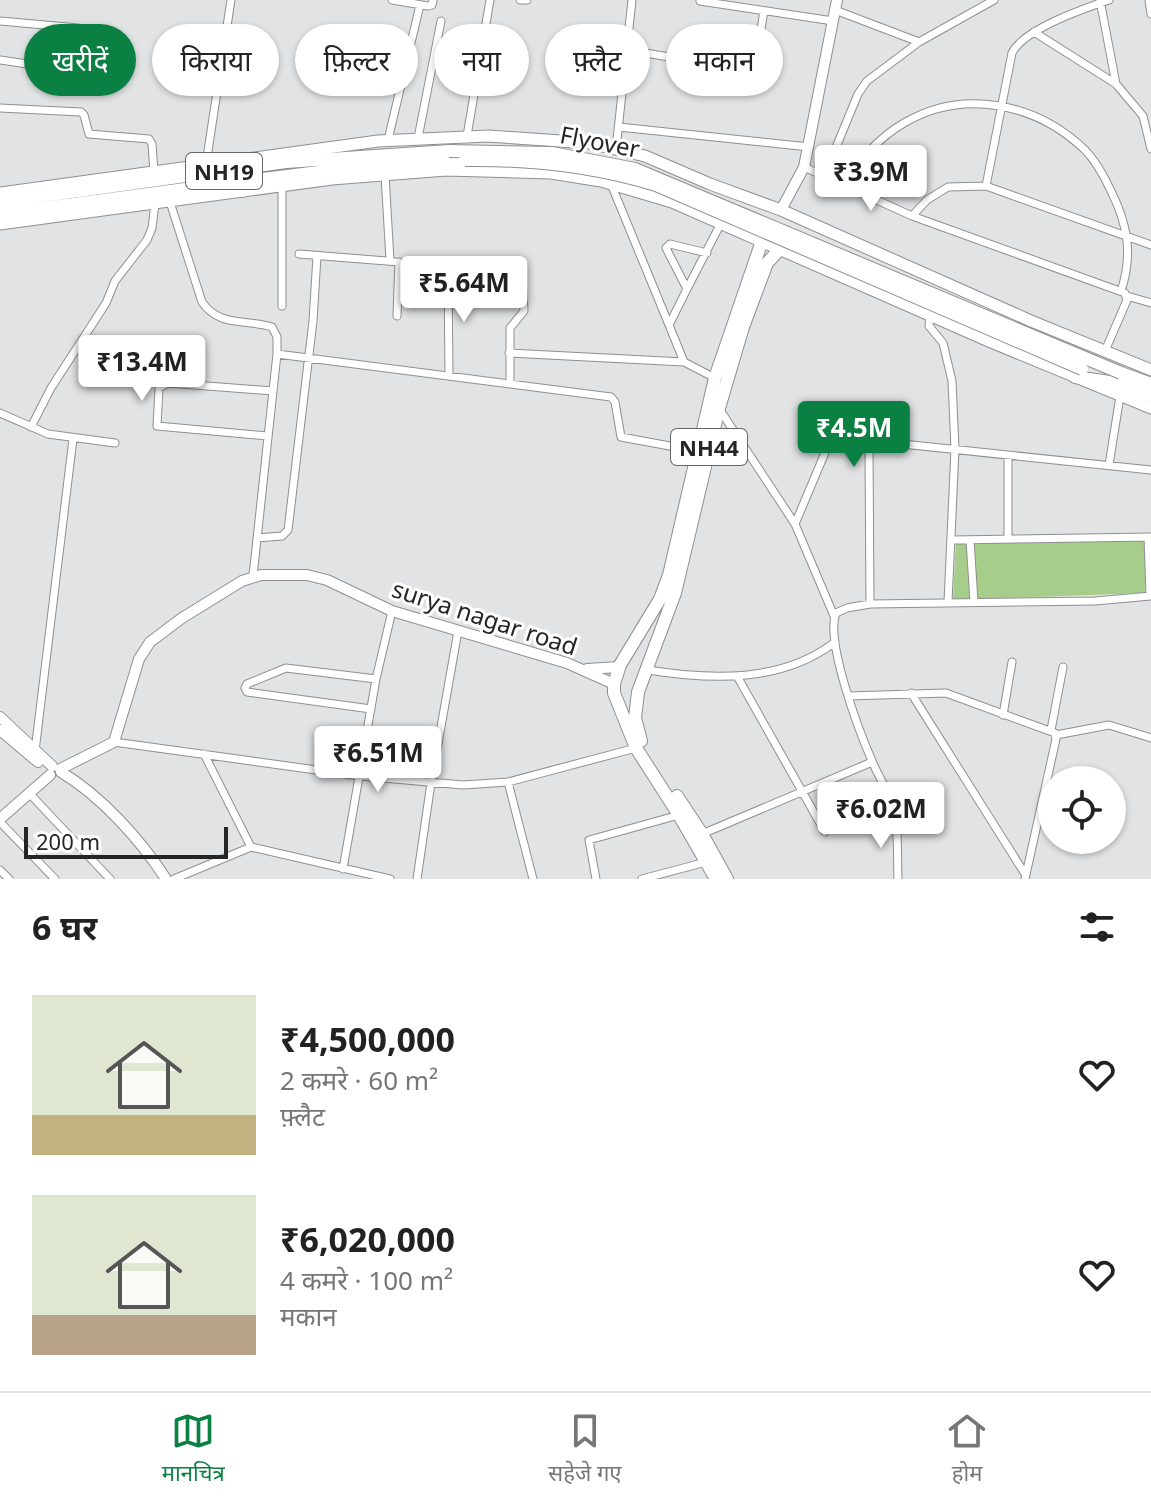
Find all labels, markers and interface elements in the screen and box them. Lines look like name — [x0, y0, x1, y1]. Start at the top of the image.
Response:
chip: खरीदें — [24, 24, 136, 96]
chip: किराया — [152, 24, 279, 96]
chip: फ़िल्टर — [295, 24, 418, 96]
chip: नया — [434, 24, 529, 96]
chip: फ़्लैट — [545, 24, 650, 96]
chip: मकान — [666, 24, 783, 96]
street label: Flyover — [557, 117, 643, 165]
pin: ₹3.9M — [815, 145, 927, 213]
road number: NH19 — [186, 153, 262, 189]
text: ₹3.9M — [833, 153, 909, 189]
pin: ₹5.64M — [399, 256, 529, 324]
text: ₹5.64M — [418, 264, 510, 300]
pin: ₹13.4M — [77, 335, 207, 403]
text: ₹13.4M — [96, 343, 188, 379]
pin: ₹4.5M — [798, 401, 910, 469]
text: ₹4.5M — [816, 409, 892, 445]
road number: NH44 — [671, 429, 747, 465]
street label: surya nagar road — [388, 571, 582, 663]
pin: ₹6.51M — [313, 726, 443, 794]
text: ₹6.51M — [332, 734, 424, 770]
map controls — [1038, 766, 1126, 854]
button: locate — [1038, 766, 1126, 854]
pin: ₹6.02M — [816, 782, 946, 850]
text: ₹6.02M — [835, 790, 927, 826]
scale bar — [24, 823, 228, 859]
text: 200 m — [36, 826, 100, 856]
text: 6 घर — [32, 904, 97, 950]
icon: filters — [1075, 905, 1119, 949]
text: ₹4,500,000 — [280, 1016, 455, 1062]
icon: home — [96, 1027, 192, 1123]
icon: heart — [1075, 1053, 1119, 1097]
text: 2 कमरे · 60 m² — [280, 1062, 438, 1098]
text: फ़्लैट — [280, 1098, 325, 1134]
text: ₹6,020,000 — [280, 1216, 455, 1262]
icon: home — [96, 1227, 192, 1323]
icon: heart — [1075, 1253, 1119, 1297]
text: 4 कमरे · 100 m² — [280, 1262, 453, 1298]
text: मकान — [280, 1298, 337, 1334]
tab: मानचित्र — [162, 1409, 225, 1487]
tab: सहेजे गए — [548, 1409, 622, 1487]
tab: होम — [945, 1409, 989, 1487]

